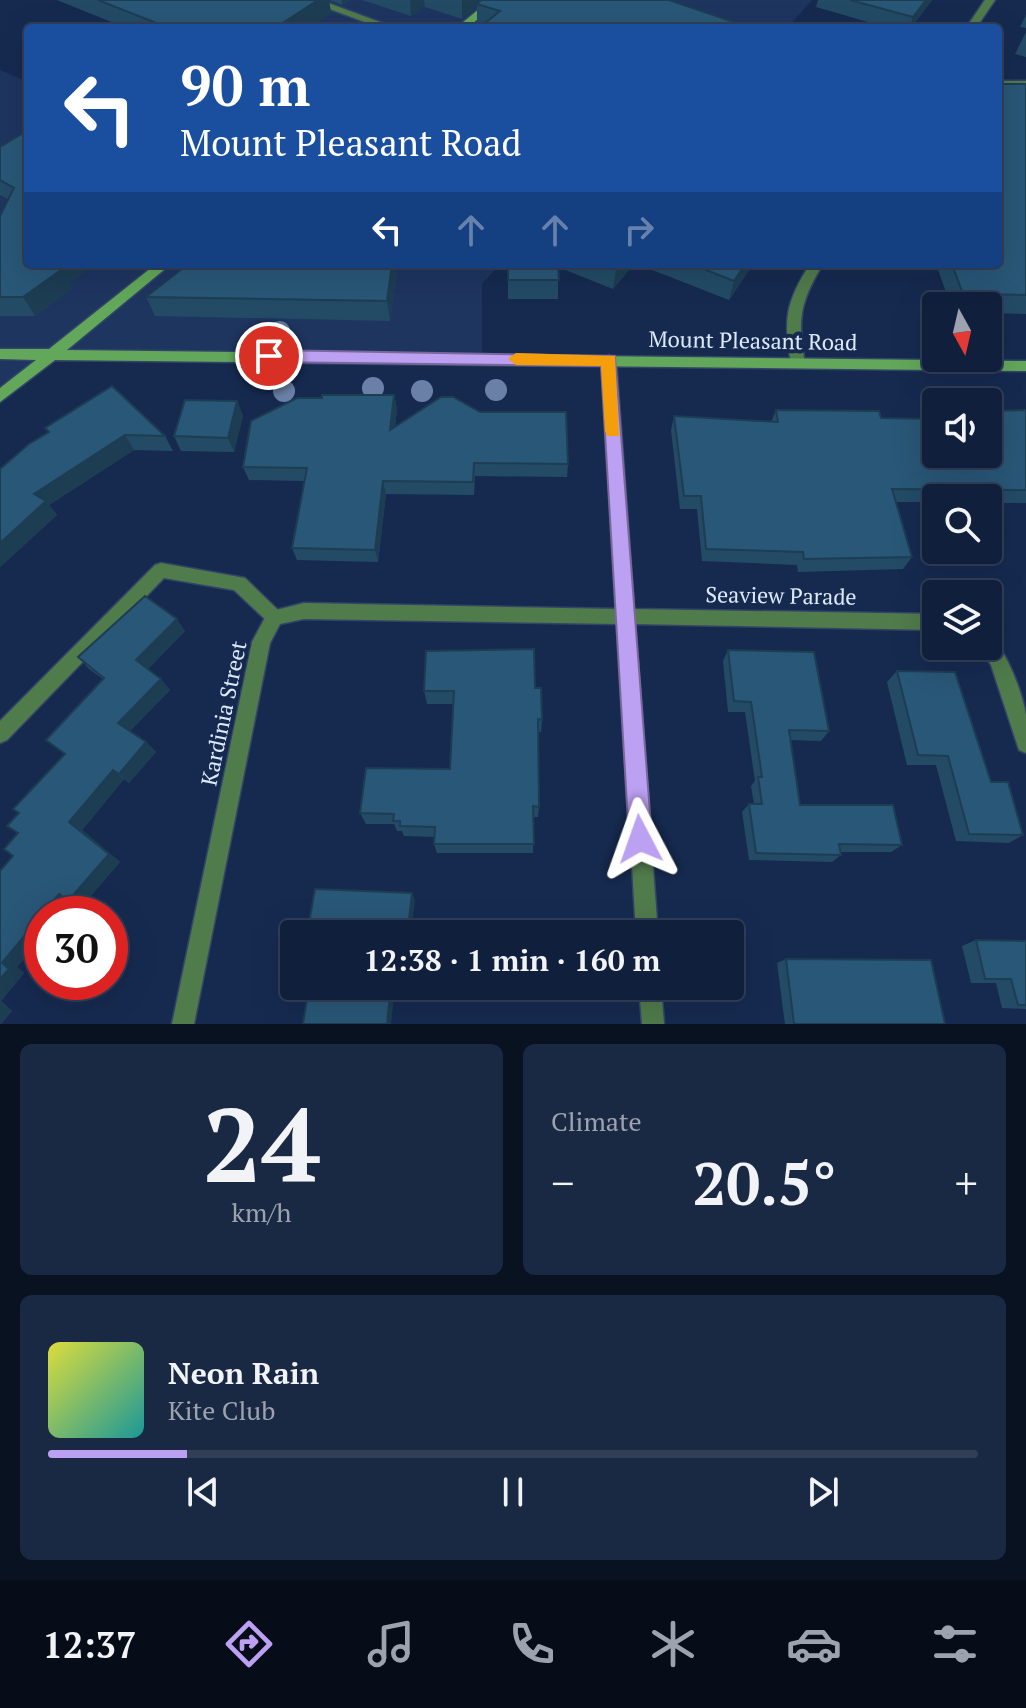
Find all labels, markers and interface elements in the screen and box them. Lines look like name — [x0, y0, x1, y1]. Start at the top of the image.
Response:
text: 90 m — [180, 48, 310, 122]
icon: left — [48, 56, 152, 160]
text: Mount Pleasant Road — [180, 119, 521, 166]
icon: left — [365, 208, 409, 252]
icon: ahead — [449, 208, 493, 252]
icon: ahead — [533, 208, 577, 252]
icon: right — [617, 208, 661, 252]
north arrow — [922, 292, 1002, 372]
map controls — [922, 292, 1002, 660]
pin — [235, 322, 303, 390]
street label: Mount Pleasant Road — [648, 324, 858, 356]
icon: arrive — [247, 334, 291, 378]
button: sound — [922, 388, 1002, 468]
button: search — [922, 484, 1002, 564]
street label: Seaview Parade — [705, 579, 857, 611]
button: layers — [922, 580, 1002, 660]
street label: Kardinia Street — [193, 638, 253, 788]
position arrow — [598, 797, 682, 881]
speed limit sign: 30 — [24, 896, 128, 1000]
text: 12:38 · 1 min · 160 m — [364, 940, 660, 980]
text: 24 — [203, 1074, 320, 1212]
text: Climate — [551, 1104, 642, 1138]
text: 20.5° — [692, 1143, 837, 1222]
text: − — [551, 1153, 574, 1212]
text: + — [955, 1153, 978, 1212]
text: km/h — [231, 1195, 292, 1229]
text: Neon Rain — [168, 1353, 319, 1393]
text: Kite Club — [168, 1393, 275, 1427]
icon: previous — [181, 1470, 225, 1514]
icon: pause — [491, 1470, 535, 1514]
icon: next — [801, 1470, 845, 1514]
icon: directions — [221, 1616, 277, 1672]
icon: music — [363, 1616, 419, 1672]
icon: phone — [504, 1616, 560, 1672]
icon: climate — [645, 1616, 701, 1672]
icon: car — [786, 1616, 842, 1672]
icon: filters — [927, 1616, 983, 1672]
text: 12:37 — [43, 1621, 136, 1668]

